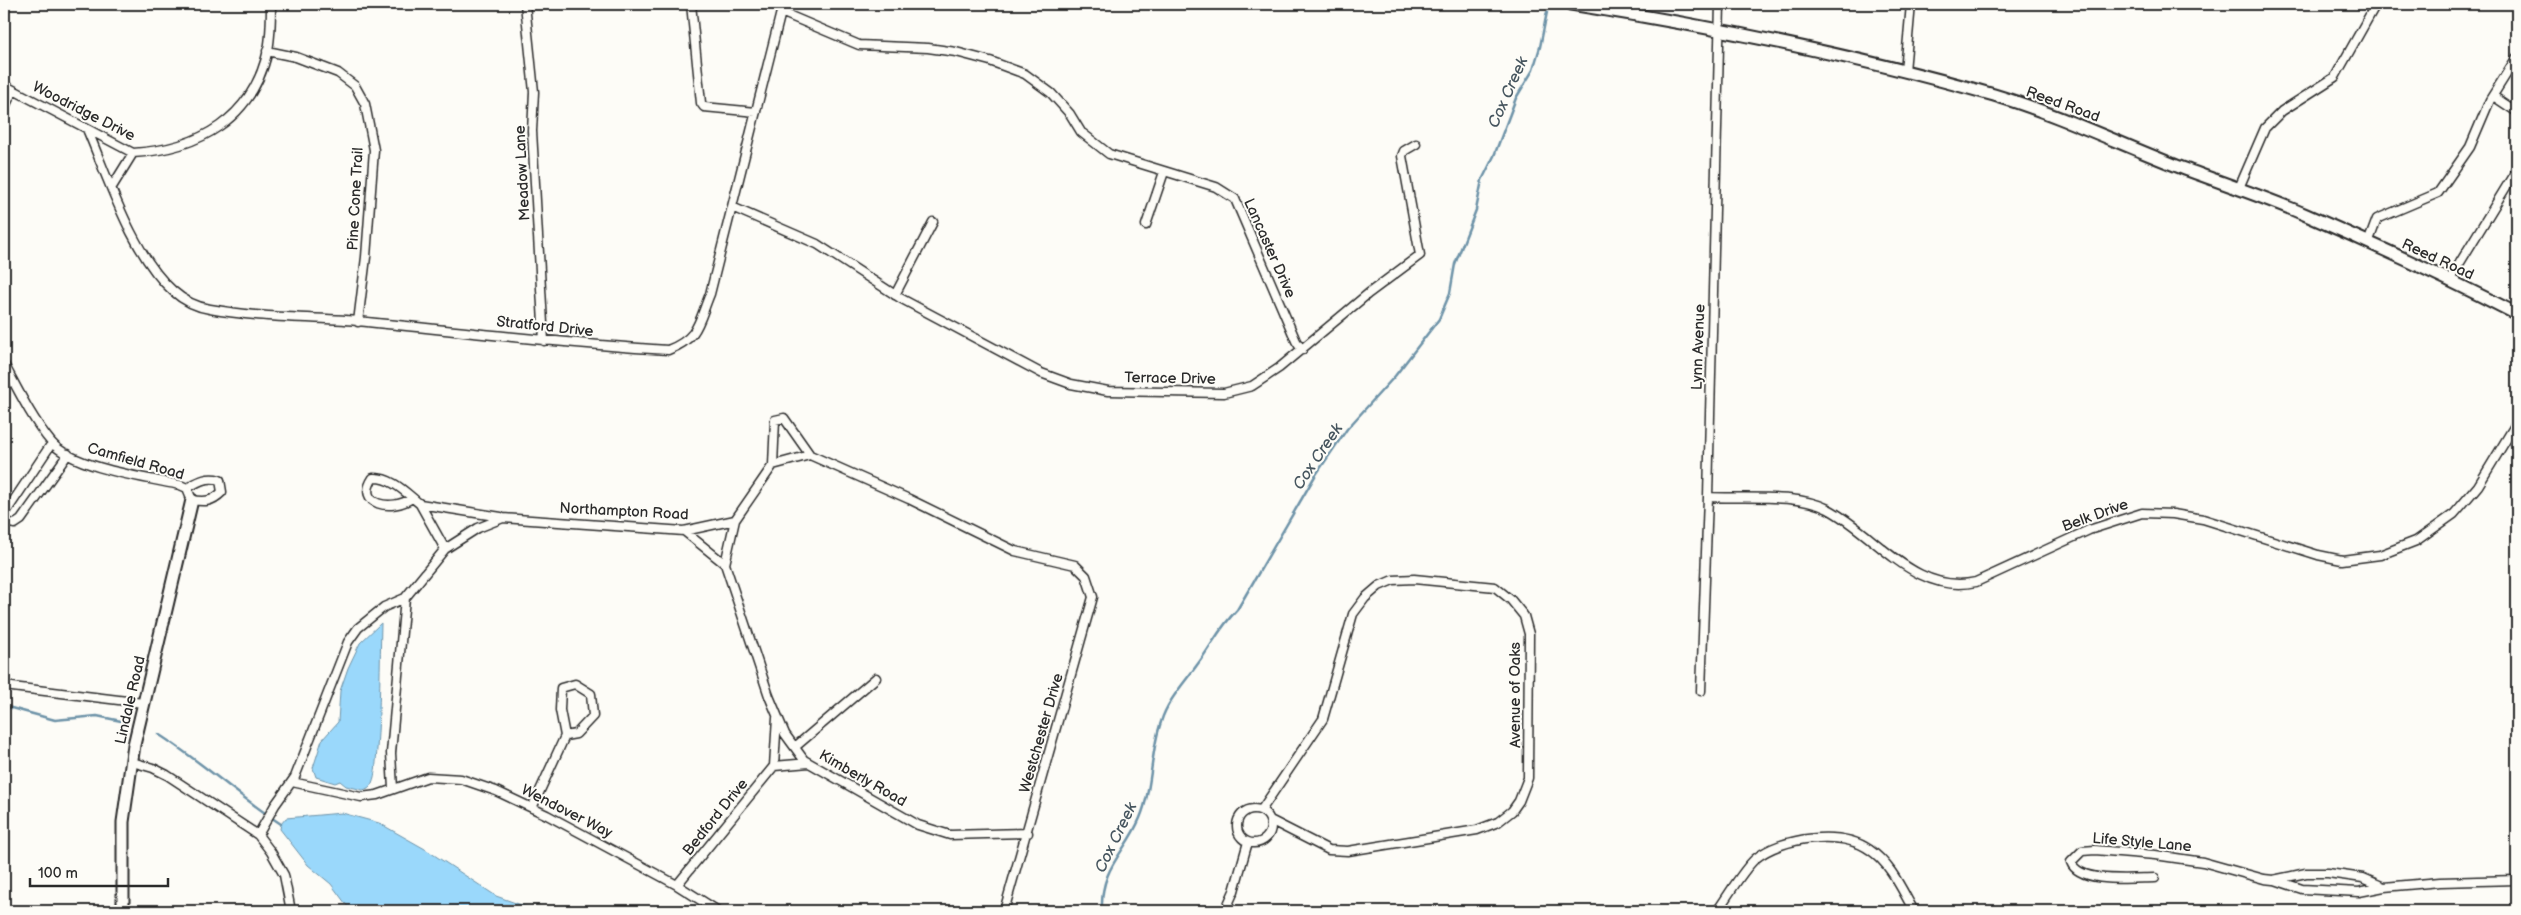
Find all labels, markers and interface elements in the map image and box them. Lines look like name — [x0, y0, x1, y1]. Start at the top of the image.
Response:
water label: Cox Creek — [1484, 53, 1533, 131]
street label: Woodridge Drive — [29, 77, 138, 146]
street label: Reed Road — [2023, 82, 2102, 127]
street label: Meadow Lane — [511, 125, 534, 221]
street label: Pine Cone Trail — [343, 147, 368, 251]
street label: Lancaster Drive — [1239, 196, 1300, 301]
street label: Reed Road — [2399, 234, 2477, 284]
street label: Lynn Avenue — [1688, 304, 1709, 390]
street label: Stratford Drive — [495, 312, 595, 341]
street label: Terrace Drive — [1124, 368, 1216, 389]
water label: Cox Creek — [1289, 419, 1348, 494]
street label: Camfield Road — [85, 439, 186, 484]
street label: Belk Drive — [2059, 495, 2131, 536]
street label: Northampton Road — [559, 499, 689, 524]
street label: Avenue of Oaks — [1506, 641, 1525, 748]
street label: Lindale Road — [111, 654, 150, 746]
street label: Westchester Drive — [1015, 671, 1068, 795]
street label: Kimberly Road — [816, 746, 910, 811]
street label: Bedford Drive — [679, 775, 752, 860]
street label: Wendover Way — [518, 780, 616, 843]
water label: Cox Creek — [1091, 798, 1142, 876]
street label: Life Style Lane — [2092, 829, 2192, 856]
scale bar — [30, 855, 168, 887]
text: 100 m — [38, 864, 78, 883]

